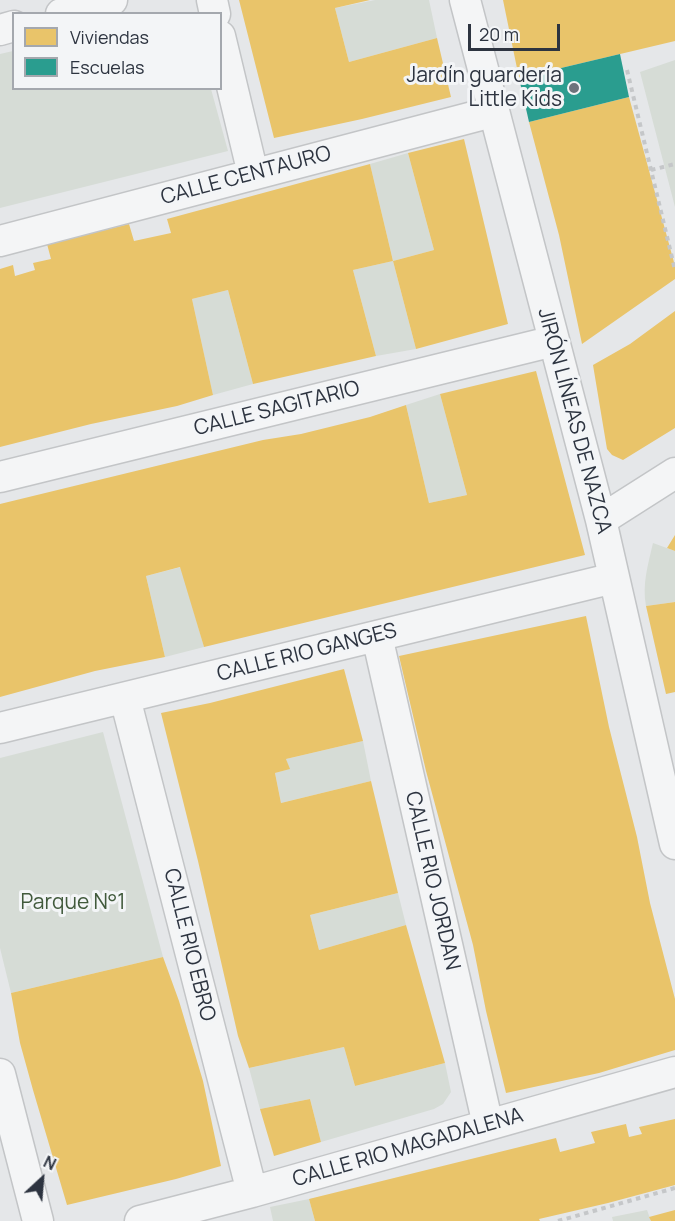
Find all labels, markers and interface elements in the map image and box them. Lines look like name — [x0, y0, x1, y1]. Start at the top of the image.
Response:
legend — [12, 12, 222, 90]
scale bar — [471, 12, 562, 50]
text: 20 m — [479, 22, 519, 46]
text: Viviendas — [70, 25, 149, 49]
text: Escuelas — [70, 55, 145, 79]
place label: Jardín guardería Little Kids — [406, 63, 562, 113]
marker: Jardín guardería Little Kids — [567, 81, 581, 95]
street label: CALLE CENTAURO — [158, 141, 334, 211]
street label: JIRÓN LÍNEAS DE NAZCA — [532, 306, 616, 536]
street label: CALLE SAGITARIO — [192, 376, 362, 442]
street label: CALLE RIO GANGES — [215, 618, 399, 688]
street label: CALLE RIO JORDAN — [399, 789, 465, 973]
street label: CALLE RIO EBRO — [158, 866, 220, 1024]
park label: Parque N°1 — [21, 890, 125, 916]
street label: CALLE RIO MAGADALENA — [290, 1103, 526, 1193]
north arrow — [12, 1149, 72, 1209]
text: N — [40, 1150, 60, 1175]

